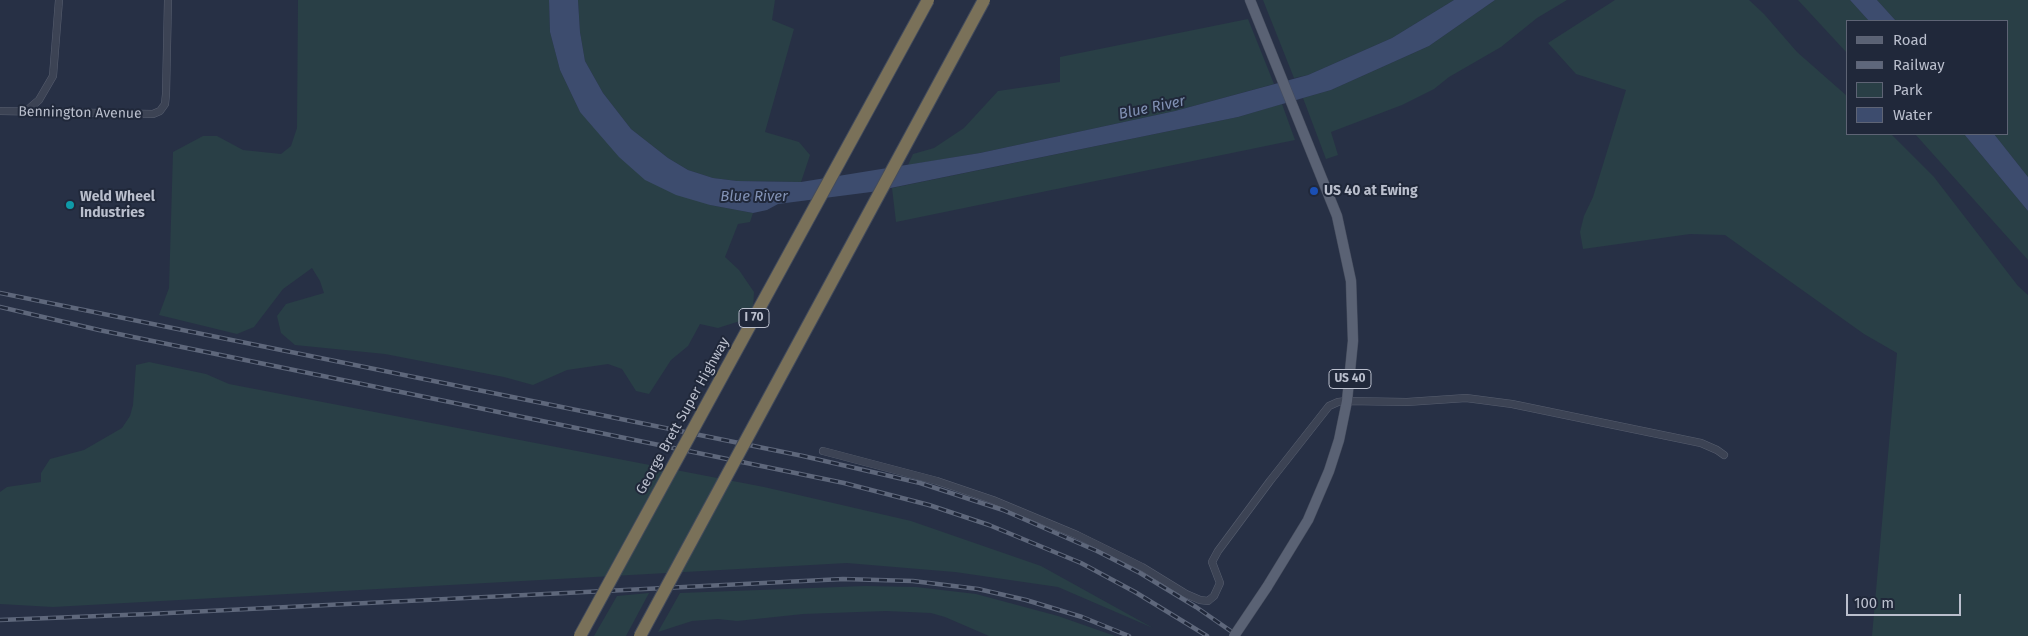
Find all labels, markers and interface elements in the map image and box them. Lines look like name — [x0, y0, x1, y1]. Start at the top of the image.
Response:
legend — [1846, 20, 2008, 135]
text: Road — [1893, 31, 1928, 49]
text: Railway — [1893, 56, 1945, 74]
text: Park — [1893, 81, 1923, 99]
water label: Blue River — [1117, 92, 1187, 124]
street label: Bennington Avenue — [18, 104, 142, 122]
text: Water — [1893, 106, 1932, 124]
place label: US 40 at Ewing — [1324, 183, 1418, 199]
marker: US 40 at Ewing — [1308, 185, 1320, 197]
water label: Blue River — [720, 188, 788, 206]
place label: Weld Wheel Industries — [80, 189, 155, 222]
marker: Weld Wheel Industries — [64, 199, 76, 211]
road number: I 70 — [739, 308, 769, 328]
street label: George Brett Super Highway — [633, 334, 733, 498]
road number: US 40 — [1329, 369, 1371, 388]
scale bar — [1848, 584, 1963, 616]
text: 100 m — [1854, 594, 1894, 612]

